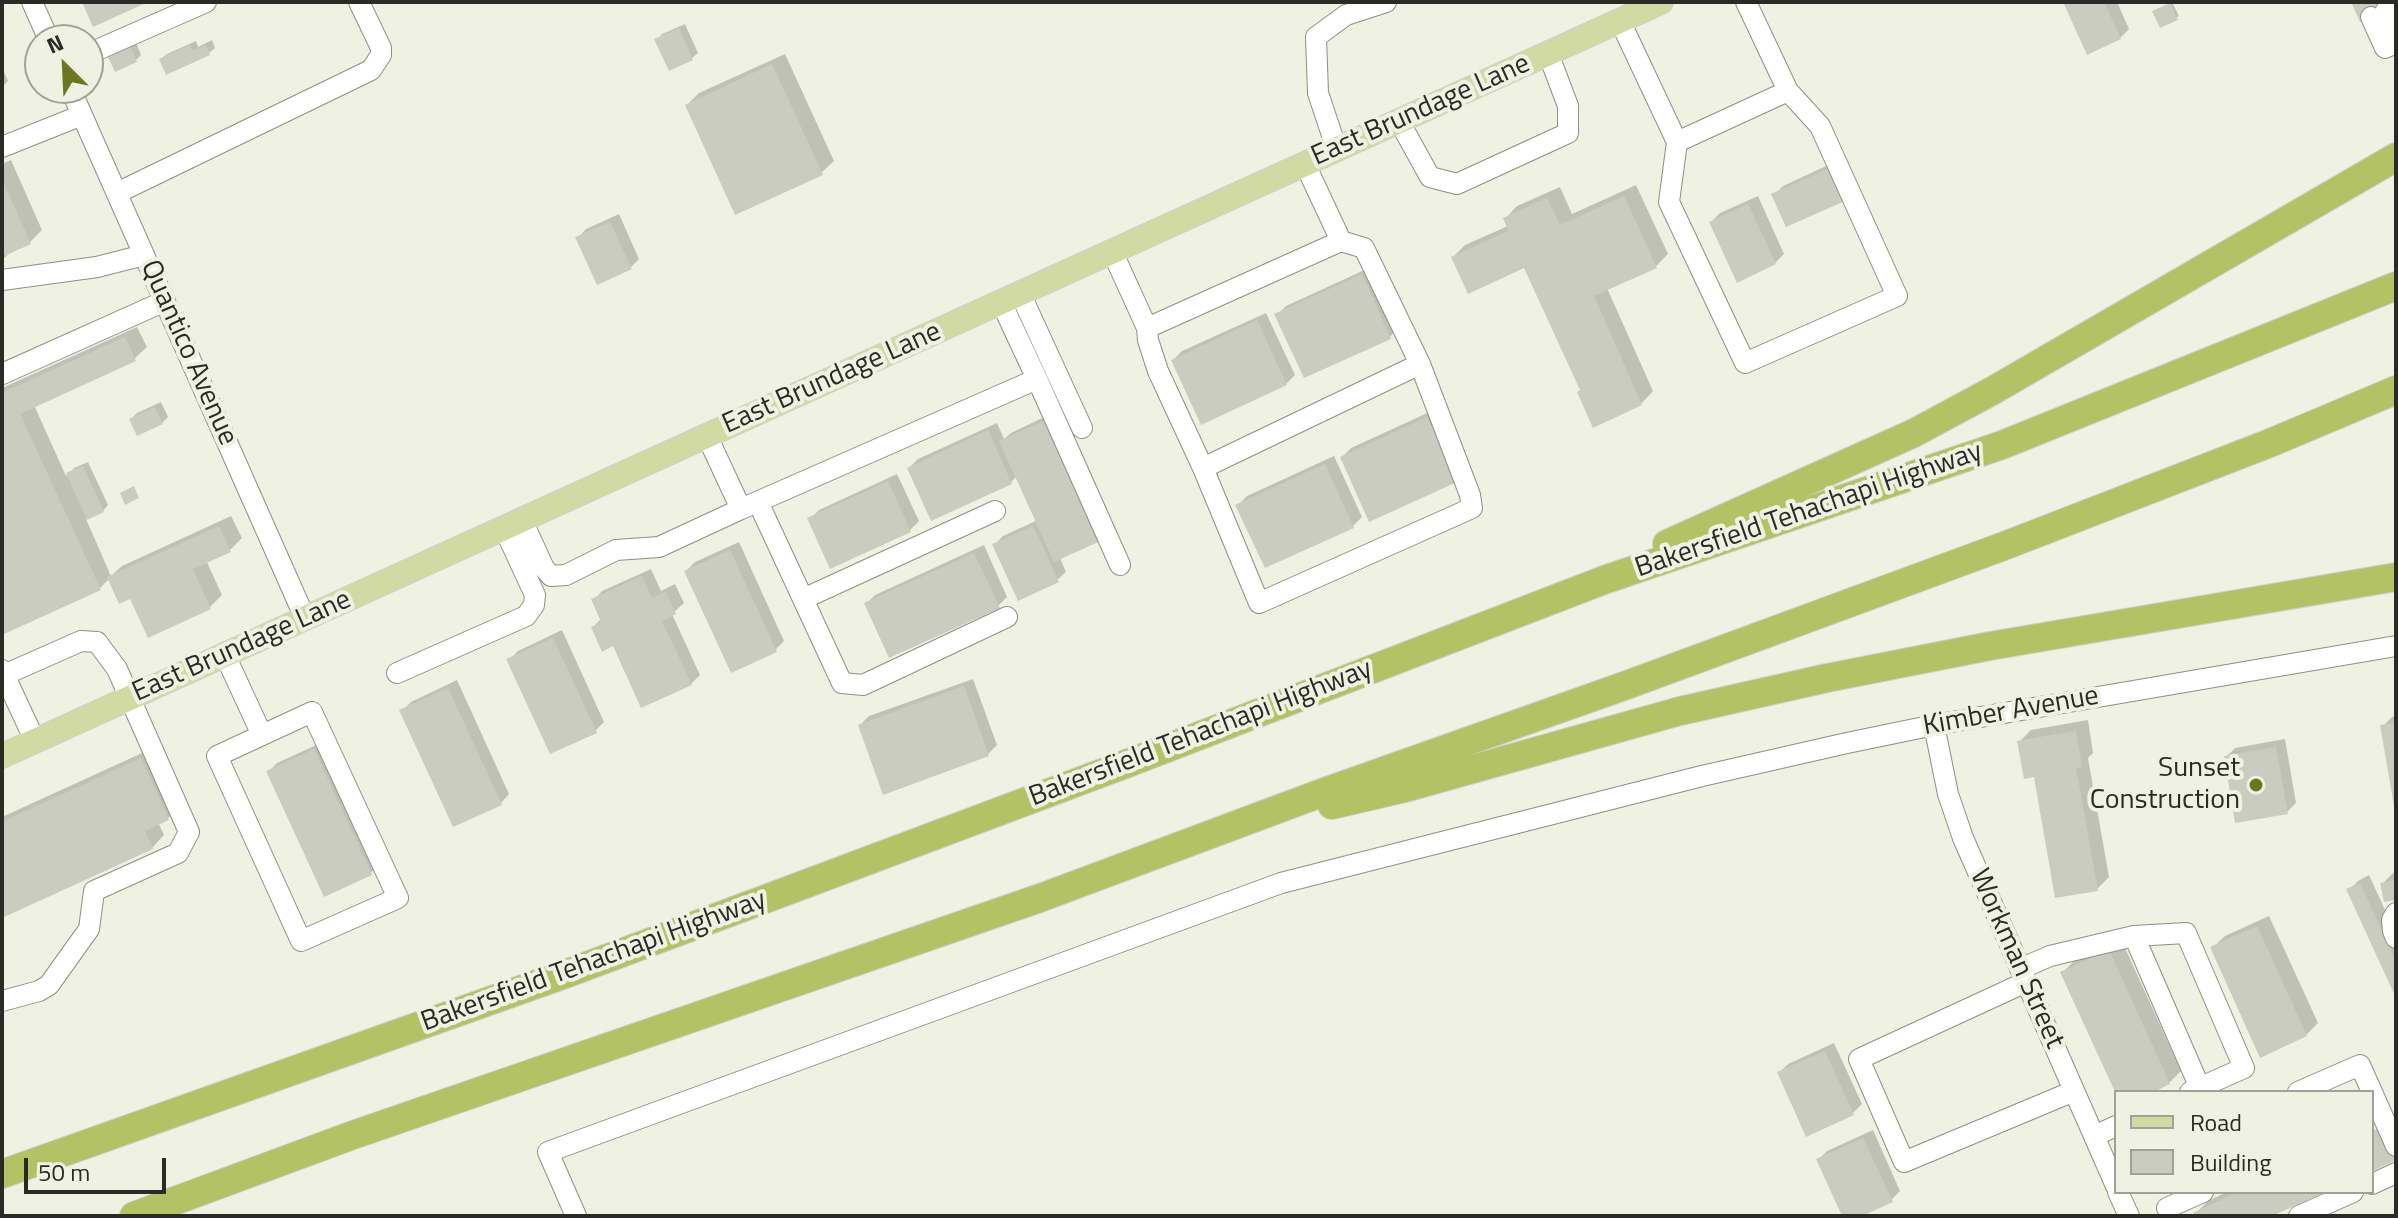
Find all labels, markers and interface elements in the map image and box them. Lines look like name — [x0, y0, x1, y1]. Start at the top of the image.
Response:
north arrow — [24, 24, 104, 104]
text: N — [41, 25, 69, 63]
street label: East Brundage Lane — [1307, 48, 1535, 174]
street label: Quantico Avenue — [132, 255, 244, 451]
street label: East Brundage Lane — [718, 316, 946, 442]
street label: Bakersfield Tehachapi Highway — [1631, 436, 1987, 586]
street label: East Brundage Lane — [128, 584, 356, 710]
street label: Bakersfield Tehachapi Highway — [1025, 653, 1377, 815]
street label: Kimber Avenue — [1921, 680, 2101, 744]
place label: Sunset Construction — [2090, 752, 2240, 818]
marker: Sunset Construction — [2247, 776, 2265, 794]
street label: Workman Street — [1961, 864, 2071, 1054]
street label: Bakersfield Tehachapi Highway — [417, 884, 771, 1040]
legend — [2114, 1090, 2374, 1194]
text: Road — [2190, 1104, 2242, 1140]
scale bar — [28, 1142, 170, 1192]
text: Building — [2190, 1144, 2272, 1180]
text: 50 m — [38, 1154, 90, 1190]

